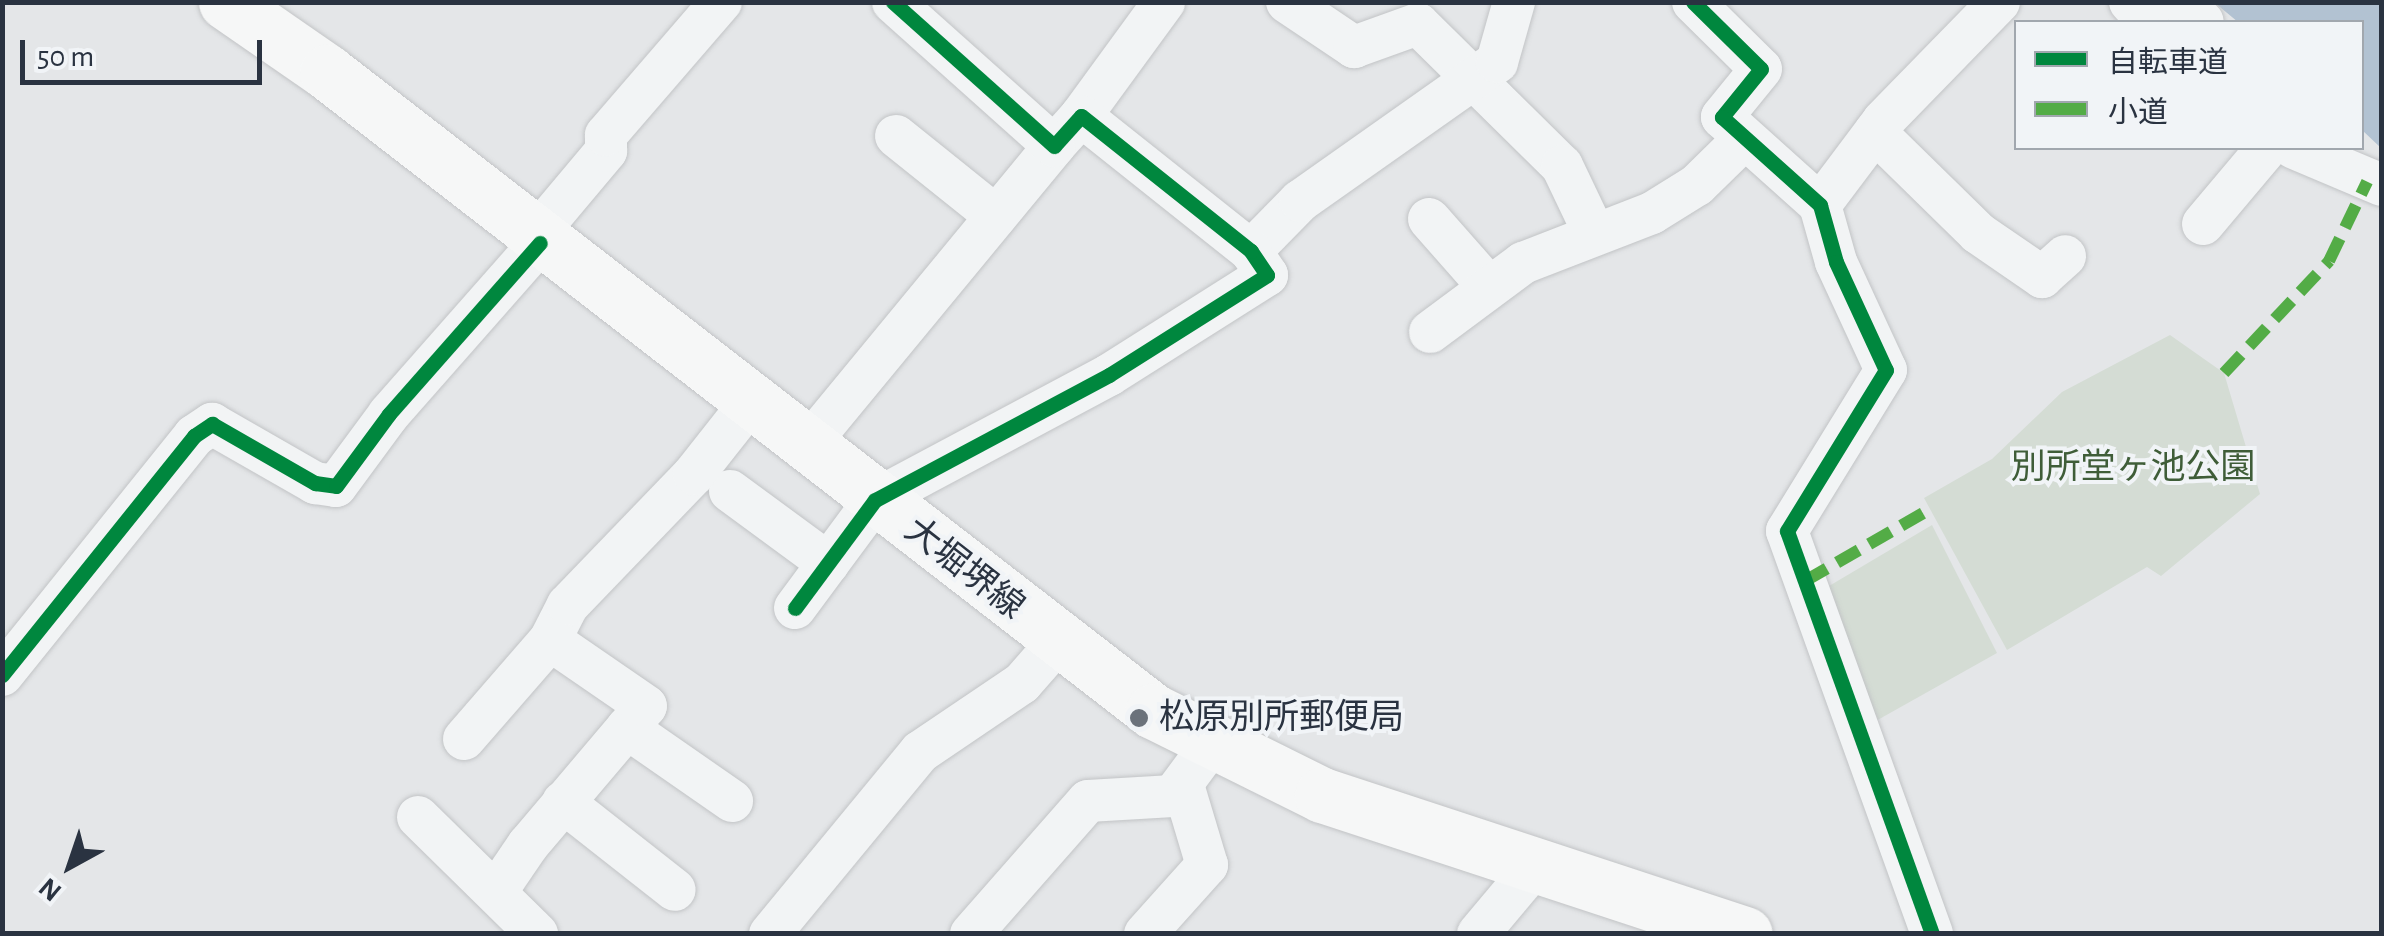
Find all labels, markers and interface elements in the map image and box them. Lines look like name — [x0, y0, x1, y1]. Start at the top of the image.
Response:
scale bar — [25, 20, 268, 82]
legend — [2014, 20, 2364, 150]
text: 50 m — [37, 42, 94, 72]
text: 自転車道 — [2108, 48, 2228, 78]
text: 小道 — [2108, 98, 2168, 128]
park label: 別所堂ヶ池公園 — [2011, 447, 2255, 489]
street label: 大堀堺線 — [896, 509, 1032, 629]
place label: 松原別所郵便局 — [1159, 697, 1404, 739]
marker: 松原別所郵便局 — [1128, 707, 1150, 729]
north arrow — [20, 816, 120, 916]
text: N — [34, 872, 67, 906]

